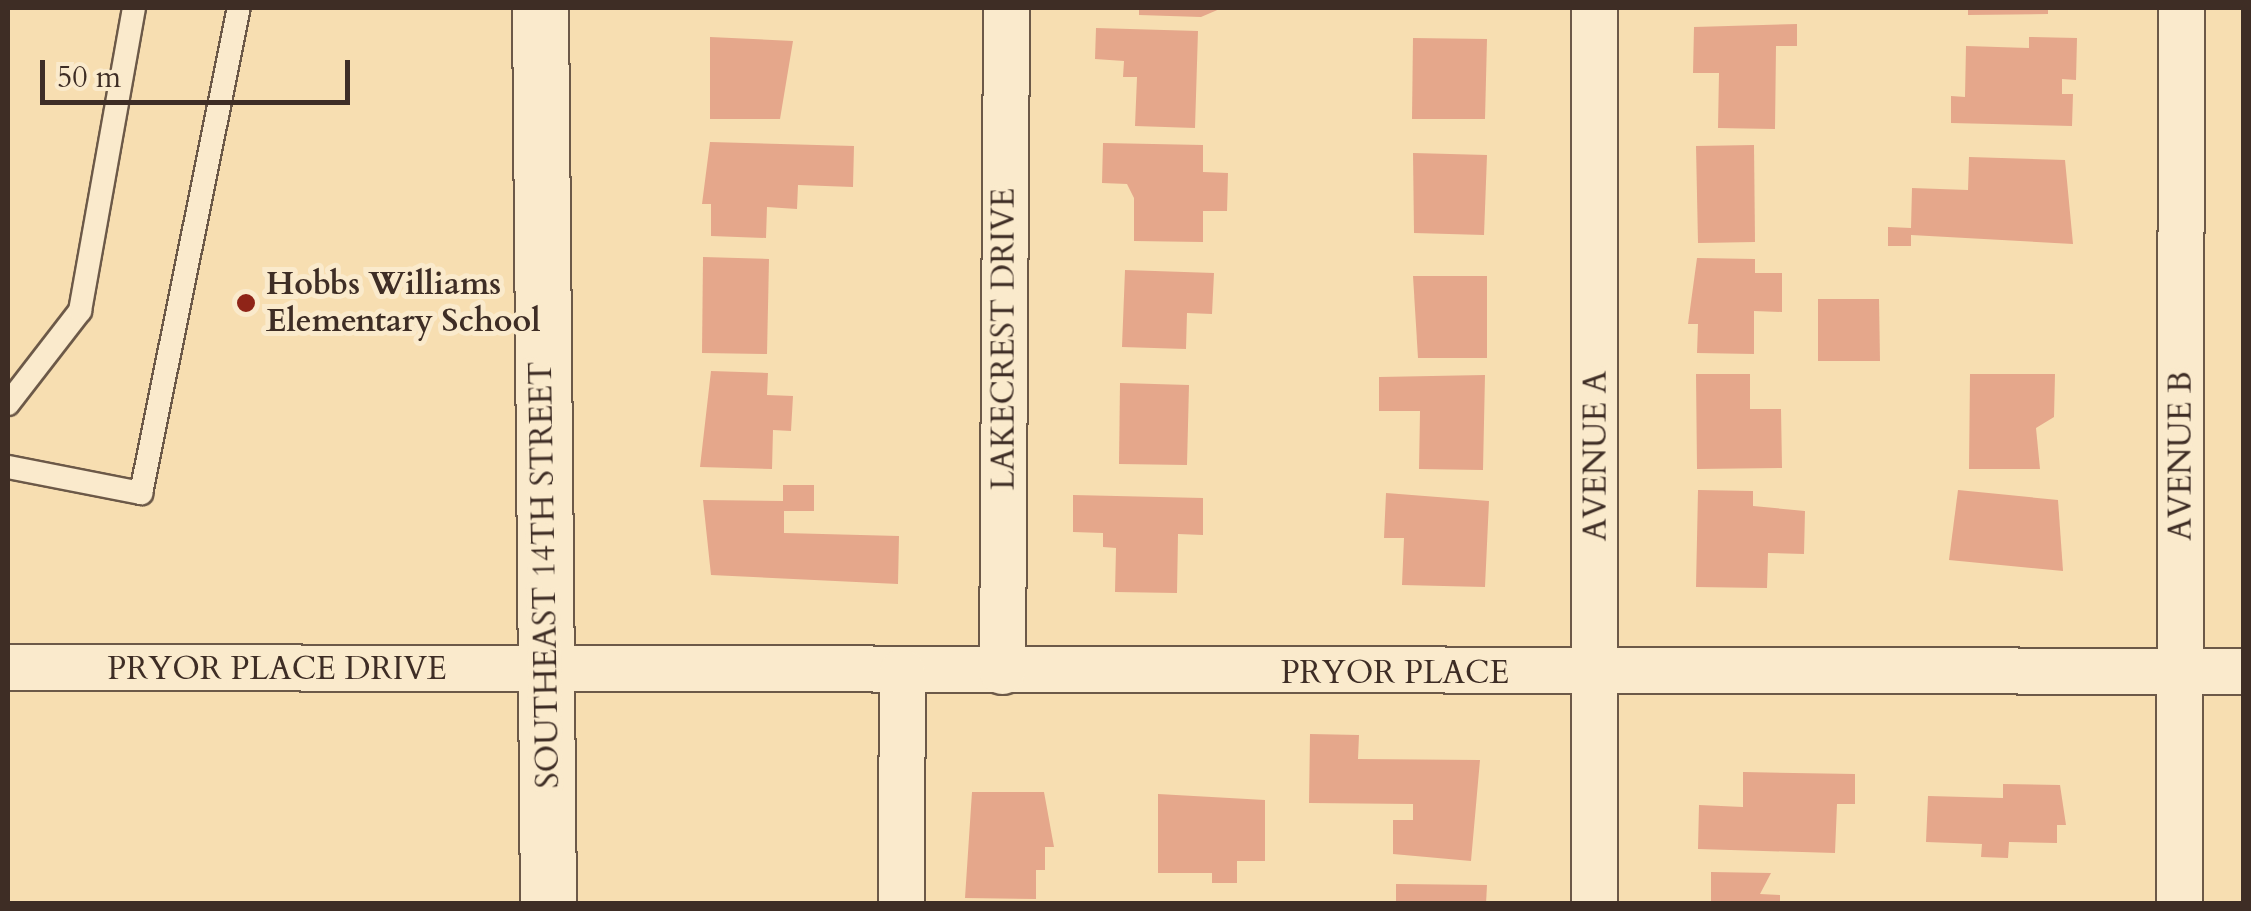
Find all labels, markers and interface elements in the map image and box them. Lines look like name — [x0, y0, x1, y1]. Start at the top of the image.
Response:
scale bar — [45, 40, 355, 102]
text: 50 m — [57, 57, 121, 98]
street label: LAKECREST DRIVE — [985, 188, 1023, 490]
place label: Hobbs Williams Elementary School — [266, 266, 541, 341]
marker: Hobbs Williams Elementary School — [235, 292, 257, 314]
street label: SOUTHEAST 14TH STREET — [522, 361, 568, 789]
street label: AVENUE A — [1577, 371, 1615, 541]
street label: AVENUE B — [2162, 371, 2200, 541]
street label: PRYOR PLACE DRIVE — [107, 650, 447, 688]
street label: PRYOR PLACE — [1281, 654, 1509, 692]

